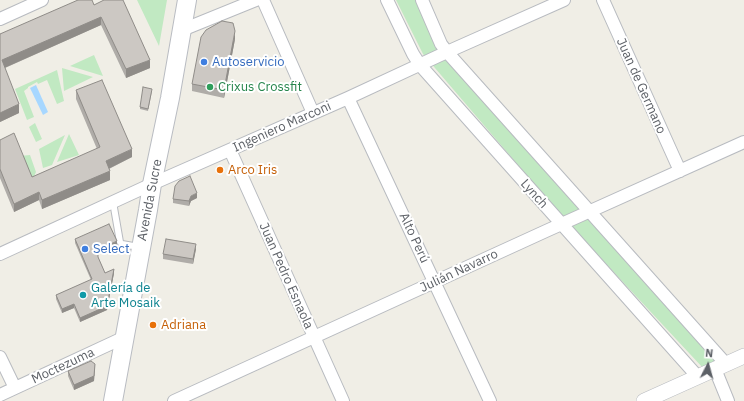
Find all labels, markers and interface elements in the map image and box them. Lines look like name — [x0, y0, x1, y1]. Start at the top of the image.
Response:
street label: Juan de Germano — [613, 36, 669, 136]
place label: Autoservicio — [212, 54, 285, 70]
marker: Autoservicio — [199, 57, 209, 67]
place label: Crixus Crossfit — [218, 79, 302, 95]
marker: Crixus Crossfit — [205, 82, 215, 92]
street label: Ingeniero Marconi — [230, 98, 334, 156]
street label: Avenida Sucre — [134, 158, 166, 242]
place label: Arco Iris — [228, 162, 277, 178]
marker: Arco Iris — [215, 165, 225, 175]
street label: Lynch — [517, 176, 551, 212]
street label: Alto Perú — [396, 210, 432, 266]
street label: Juan Pedro Esnaola — [256, 220, 316, 332]
place label: Select — [93, 241, 129, 257]
marker: Select — [80, 244, 90, 254]
street label: Julián Navarro — [418, 246, 500, 296]
place label: Galería de Arte Mosaik — [91, 280, 160, 311]
marker: Galería de Arte Mosaik — [78, 290, 88, 300]
place label: Adriana — [161, 317, 206, 333]
marker: Adriana — [148, 320, 158, 330]
street label: Moctezuma — [29, 345, 97, 387]
north arrow — [688, 345, 728, 385]
text: N — [705, 346, 714, 360]

